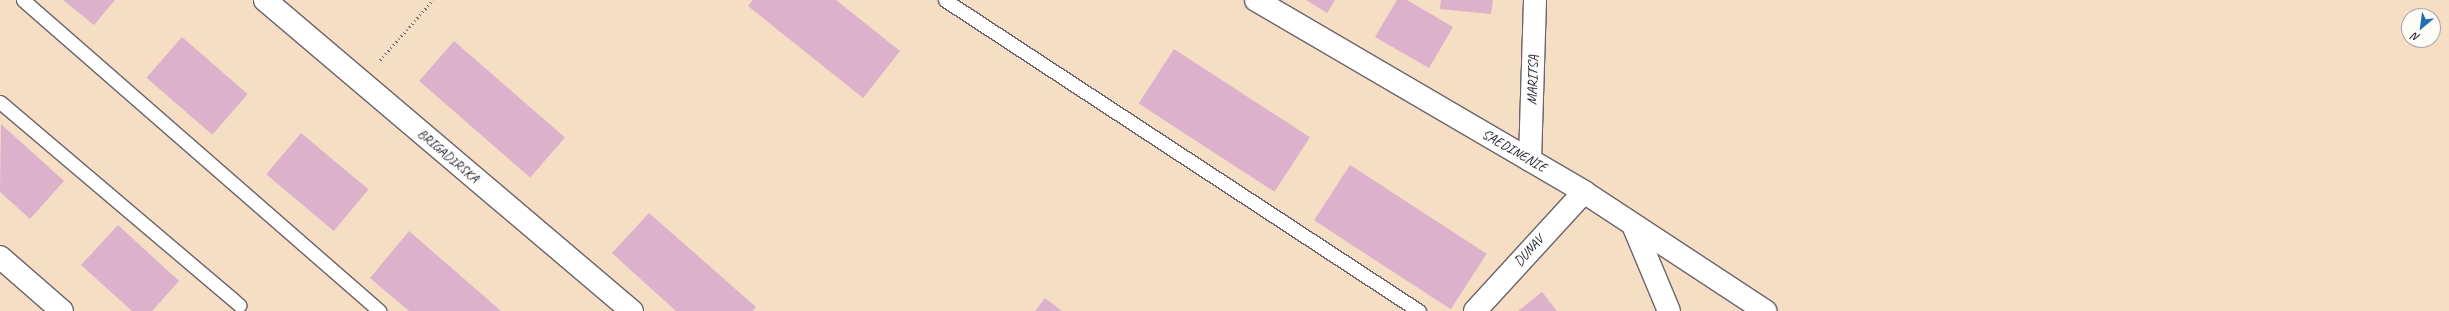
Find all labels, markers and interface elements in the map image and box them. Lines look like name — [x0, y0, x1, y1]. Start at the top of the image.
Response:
north arrow — [2401, 8, 2441, 48]
text: N — [2409, 30, 2422, 45]
street label: MARITSA — [1524, 55, 1542, 105]
street label: BRIGADIRSKA — [414, 125, 482, 187]
street label: SAEDINENIE — [1479, 126, 1549, 176]
street label: DUNAV — [1511, 232, 1547, 270]

